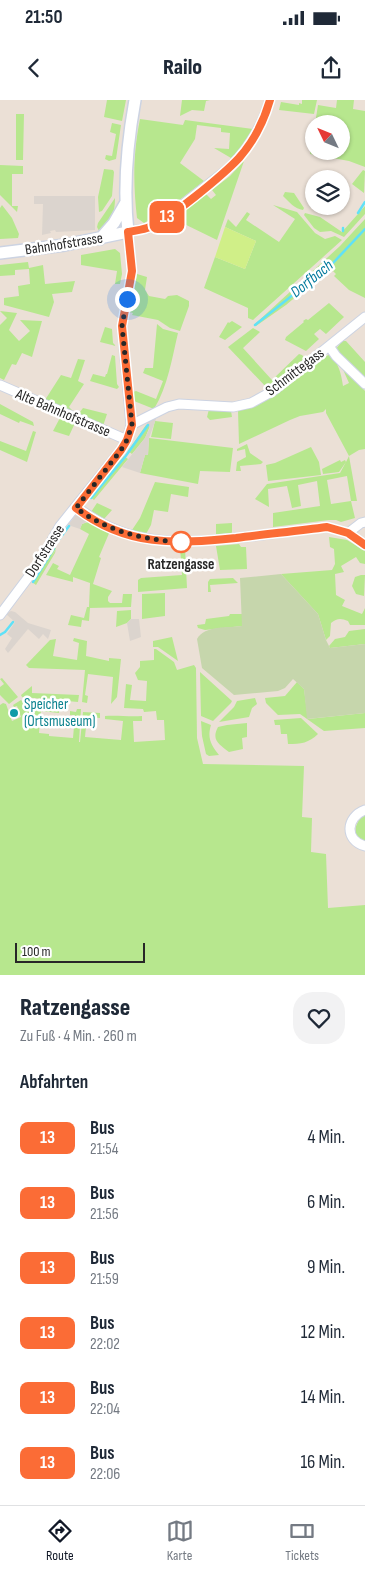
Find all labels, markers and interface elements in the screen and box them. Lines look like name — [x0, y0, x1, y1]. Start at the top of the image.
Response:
text: 21:50 — [25, 6, 62, 29]
icon: back — [20, 54, 48, 82]
text: Railo — [163, 54, 202, 81]
icon: share — [317, 54, 345, 82]
north arrow — [305, 115, 350, 160]
map controls — [305, 115, 350, 215]
button: layers — [305, 170, 350, 215]
line badge: 13 — [144, 201, 190, 233]
text: 13 — [159, 206, 175, 227]
street label: Bahnhofstrasse — [24, 228, 104, 260]
water label: Dorfbach — [287, 256, 337, 302]
your location — [115, 287, 140, 312]
street label: Schmittegass — [262, 344, 328, 400]
street label: Alte Bahnhofstrasse — [12, 384, 113, 441]
street label: Dorfstrasse — [21, 521, 69, 581]
marker: Ratzengasse — [170, 531, 192, 553]
place label: Ratzengasse — [147, 555, 215, 574]
place label: Speicher (Ortsmuseum) — [24, 695, 95, 731]
marker: Speicher (Ortsmuseum) — [8, 707, 20, 719]
scale bar — [15, 940, 145, 963]
text: 100 m — [22, 943, 51, 960]
button: heart — [293, 992, 345, 1044]
text: Ratzengasse — [20, 993, 130, 1022]
text: Zu Fuß · 4 Min. · 260 m — [20, 1027, 137, 1046]
text: Abfahrten — [20, 1071, 88, 1094]
text: Bus — [90, 1117, 115, 1140]
text: 4 Min. — [307, 1126, 345, 1149]
text: 13 — [40, 1127, 55, 1148]
text: 21:54 — [90, 1140, 118, 1159]
text: Bus — [90, 1182, 115, 1205]
text: 6 Min. — [307, 1191, 345, 1214]
text: 13 — [40, 1192, 55, 1213]
text: 21:56 — [90, 1205, 119, 1224]
text: Bus — [90, 1247, 115, 1270]
text: 9 Min. — [307, 1256, 345, 1279]
text: 13 — [40, 1257, 55, 1278]
text: 21:59 — [90, 1270, 119, 1289]
text: Bus — [90, 1312, 115, 1335]
text: 12 Min. — [301, 1321, 345, 1344]
text: 13 — [40, 1322, 55, 1343]
text: 22:02 — [90, 1335, 120, 1354]
text: Bus — [90, 1377, 115, 1400]
text: 14 Min. — [301, 1386, 345, 1409]
text: 13 — [40, 1387, 55, 1408]
text: 22:04 — [90, 1400, 120, 1419]
text: Bus — [90, 1442, 115, 1465]
text: 16 Min. — [300, 1451, 345, 1474]
text: 13 — [40, 1452, 55, 1473]
text: 22:06 — [90, 1465, 120, 1484]
tab: Route — [46, 1517, 74, 1564]
tab: Karte — [166, 1517, 194, 1564]
tab: Tickets — [285, 1517, 319, 1564]

